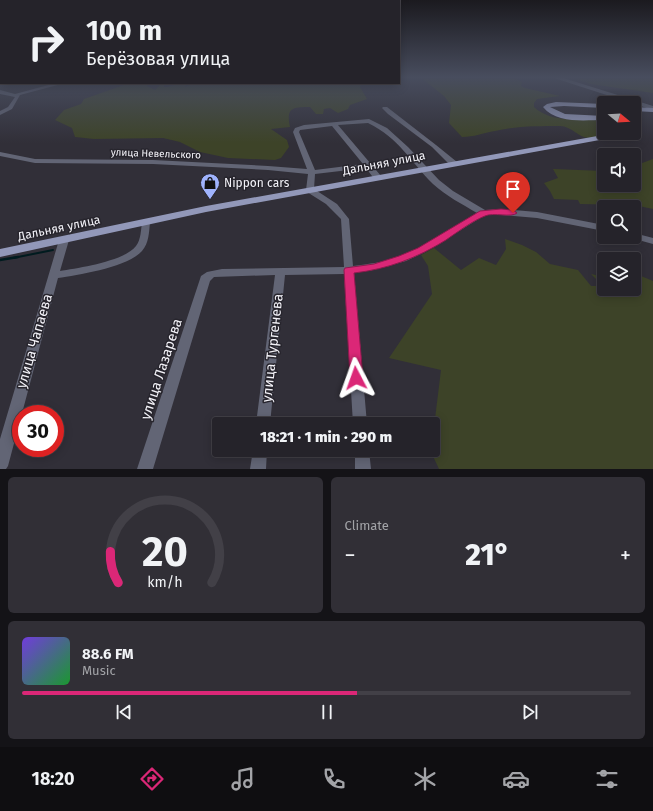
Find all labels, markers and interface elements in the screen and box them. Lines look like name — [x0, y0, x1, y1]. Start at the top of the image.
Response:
text: 100 m — [86, 14, 162, 47]
icon: right — [20, 16, 72, 68]
text: Берёзовая улица — [86, 48, 230, 70]
north arrow — [597, 96, 641, 140]
map controls — [597, 96, 641, 296]
street label: улица Невельского — [111, 146, 201, 162]
street label: Дальняя улица — [340, 148, 427, 178]
button: sound — [597, 148, 641, 192]
shop icon: Nippon cars — [199, 172, 221, 200]
pin — [496, 172, 530, 213]
place label: Nippon cars — [224, 176, 290, 190]
icon: arrive — [502, 178, 524, 200]
button: search — [597, 200, 641, 244]
street label: Дальняя улица — [16, 212, 101, 244]
button: layers — [597, 252, 641, 296]
street label: улица Чапаева — [13, 292, 56, 390]
street label: улица Тургенева — [258, 293, 287, 403]
street label: улица Лазарева — [137, 316, 186, 422]
position arrow — [335, 357, 377, 399]
speed limit sign: 30 — [12, 405, 64, 457]
text: 18:21 · 1 min · 290 m — [260, 428, 392, 446]
text: Climate — [345, 518, 389, 533]
text: 20 — [142, 527, 188, 577]
text: 21° — [465, 537, 510, 573]
text: − — [345, 542, 356, 569]
text: + — [620, 542, 631, 569]
text: km/h — [148, 574, 183, 591]
text: 88.6 FM — [82, 645, 134, 663]
text: Music — [82, 663, 116, 678]
icon: previous — [113, 701, 135, 723]
icon: pause — [316, 701, 338, 723]
icon: next — [519, 701, 541, 723]
icon: directions — [138, 765, 166, 793]
icon: music — [229, 765, 257, 793]
icon: phone — [320, 765, 348, 793]
icon: climate — [411, 765, 439, 793]
icon: car — [502, 765, 530, 793]
icon: filters — [593, 765, 621, 793]
text: 18:20 — [32, 768, 75, 790]

